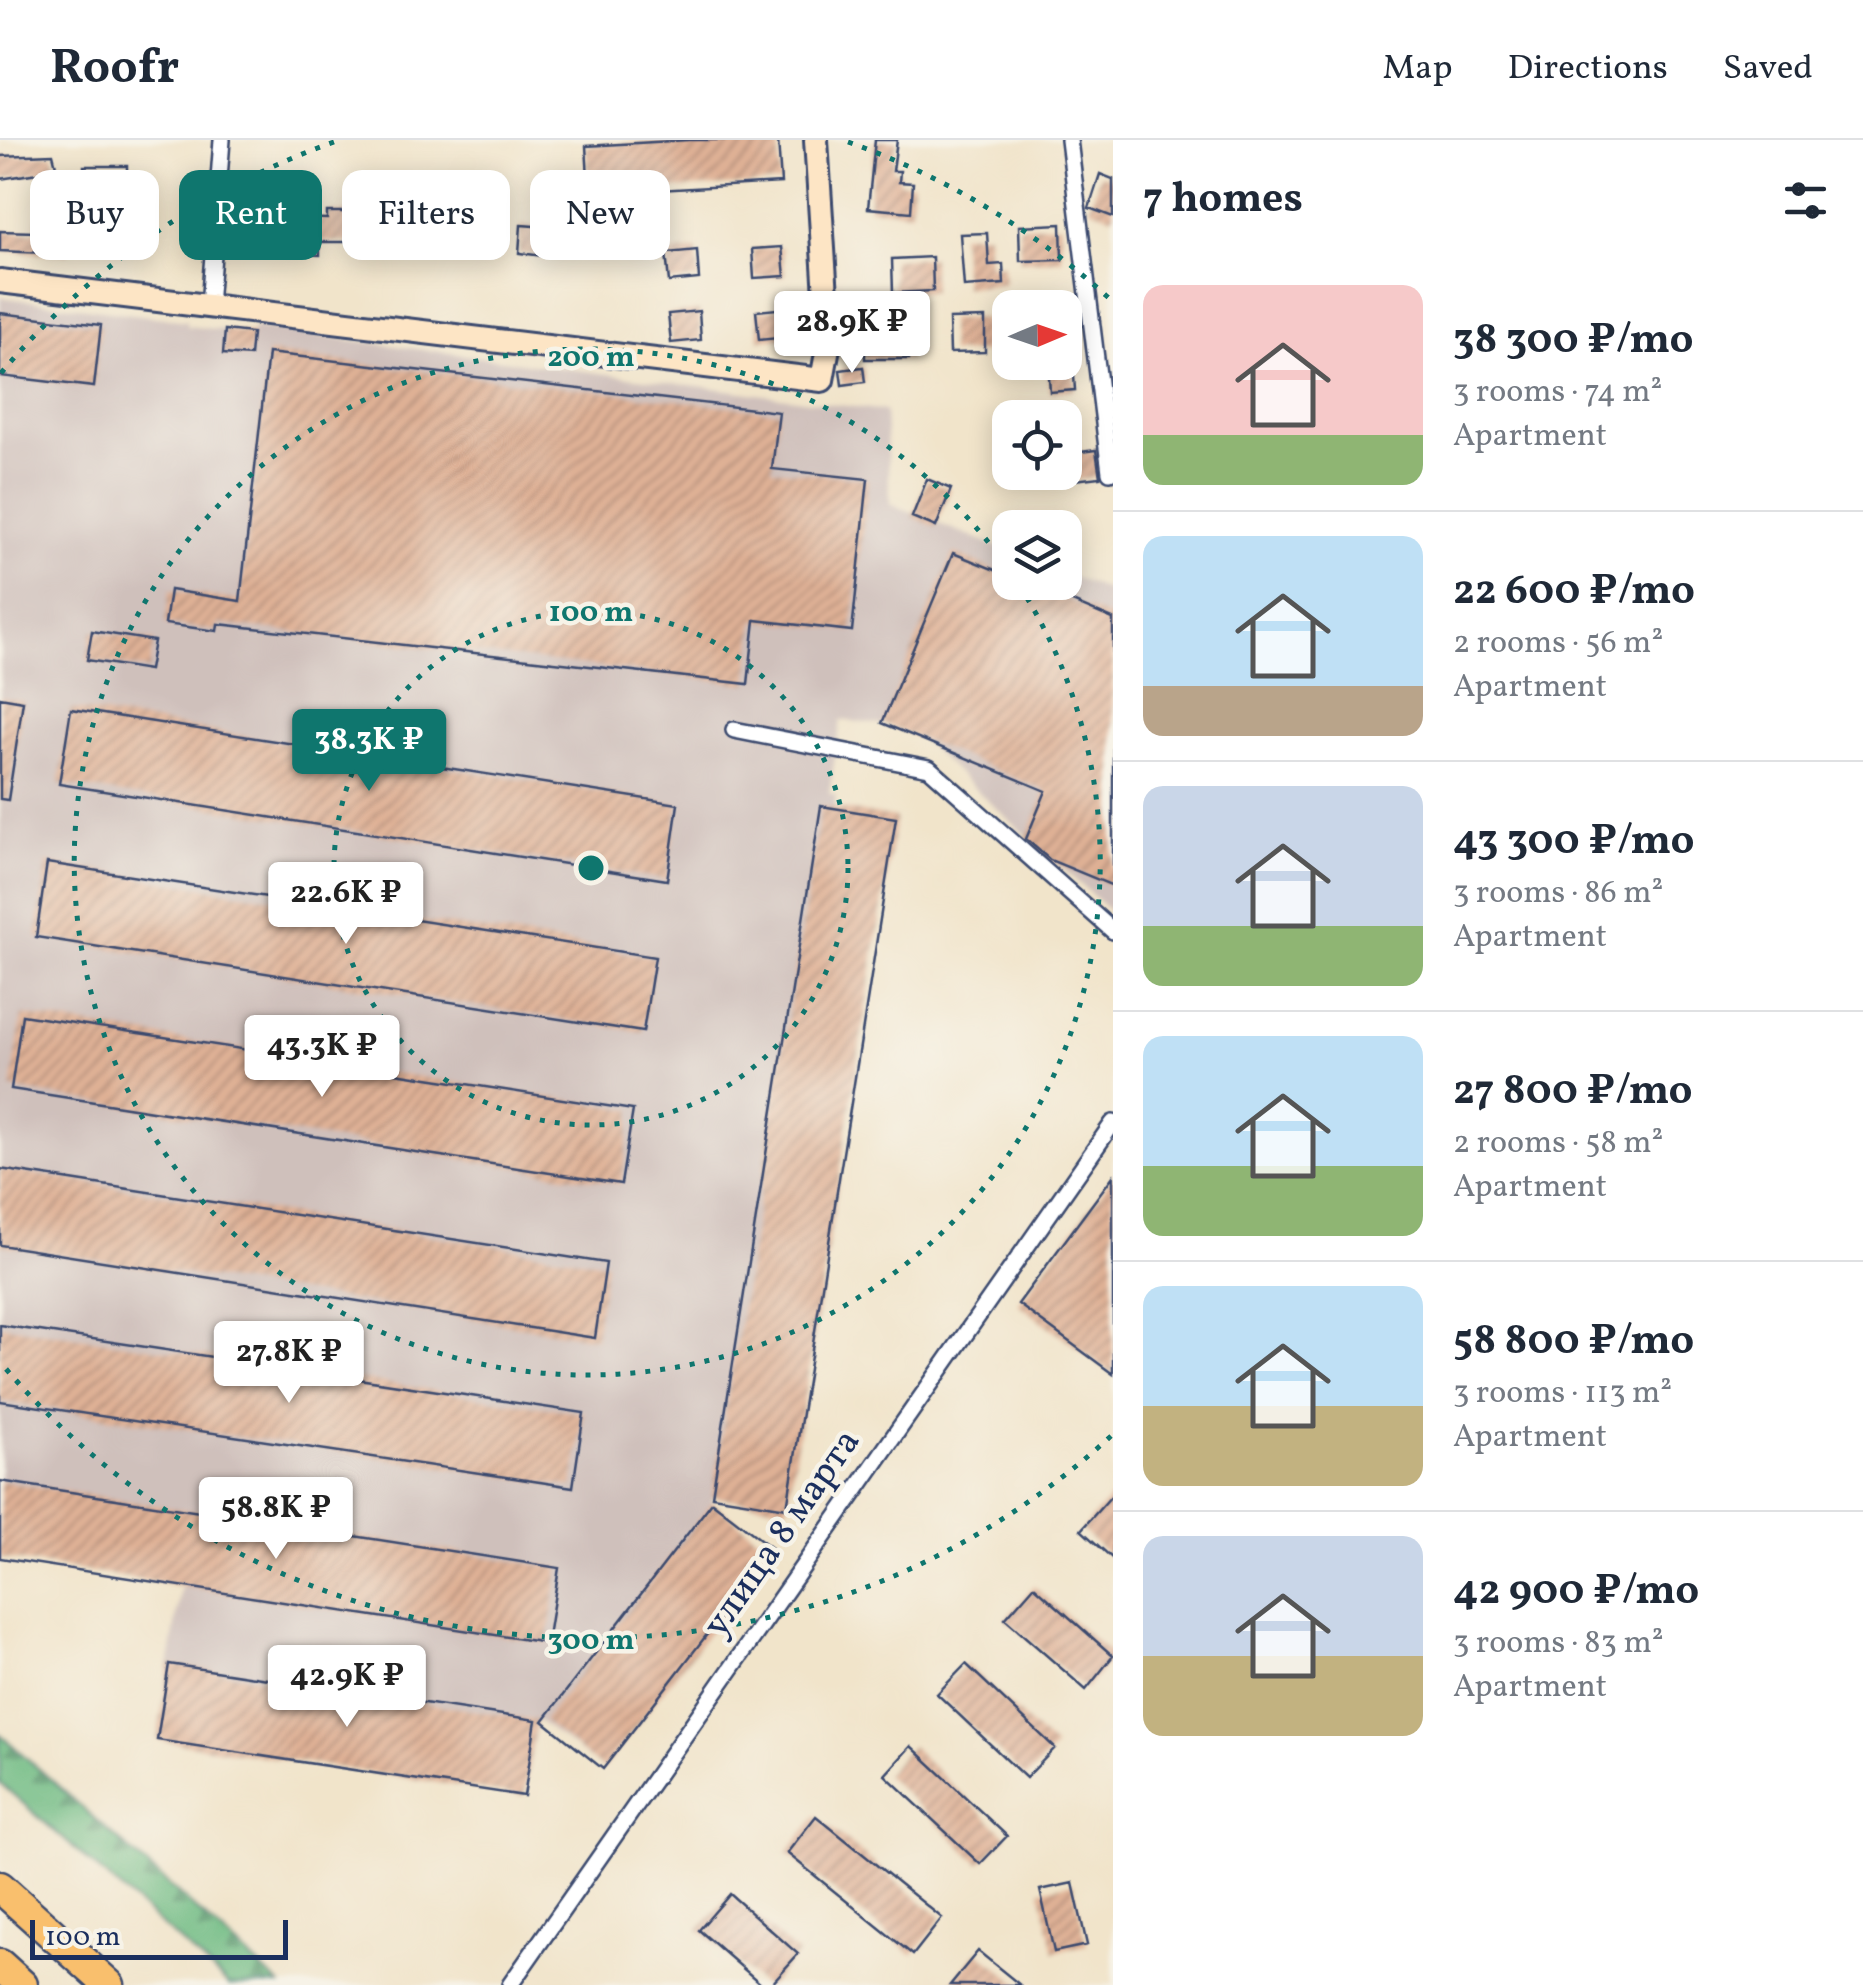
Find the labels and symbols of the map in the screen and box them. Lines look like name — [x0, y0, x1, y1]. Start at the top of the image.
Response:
north arrow — [992, 290, 1082, 380]
pin: 28.9K ₽ — [760, 291, 944, 376]
text: 200 m — [547, 337, 635, 379]
text: 100 m — [549, 592, 633, 634]
pin: 38.3K ₽ — [277, 709, 461, 794]
centre of rings — [573, 850, 609, 886]
pin: 22.6K ₽ — [254, 862, 438, 947]
pin: 43.3K ₽ — [230, 1015, 414, 1100]
pin: 27.8K ₽ — [197, 1321, 381, 1406]
street label: улица 8 марта — [691, 1419, 875, 1649]
pin: 58.8K ₽ — [184, 1477, 368, 1562]
text: 300 m — [547, 1620, 635, 1662]
pin: 42.9K ₽ — [255, 1645, 439, 1730]
scale bar — [30, 1915, 288, 1960]

